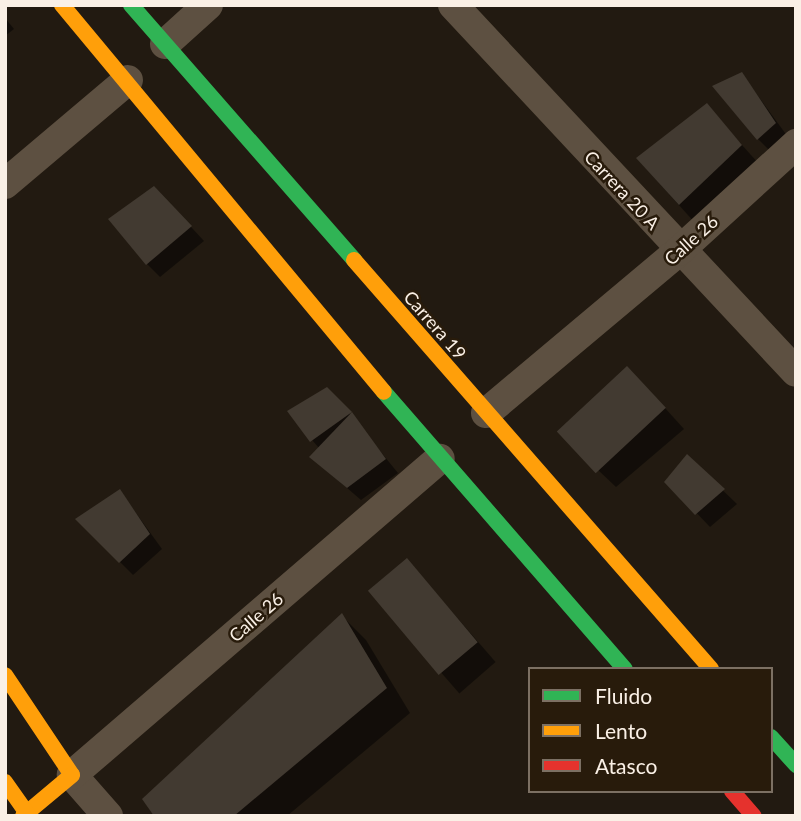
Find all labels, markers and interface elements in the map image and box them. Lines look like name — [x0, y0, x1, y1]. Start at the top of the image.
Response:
street label: Carrera 20 A — [580, 146, 664, 234]
street label: Calle 26 — [660, 210, 722, 270]
street label: Carrera 19 — [399, 286, 471, 364]
street label: Calle 26 — [225, 588, 287, 646]
legend — [528, 667, 773, 793]
text: Fluido — [595, 683, 652, 708]
text: Lento — [595, 718, 647, 743]
text: Atasco — [595, 753, 657, 778]

